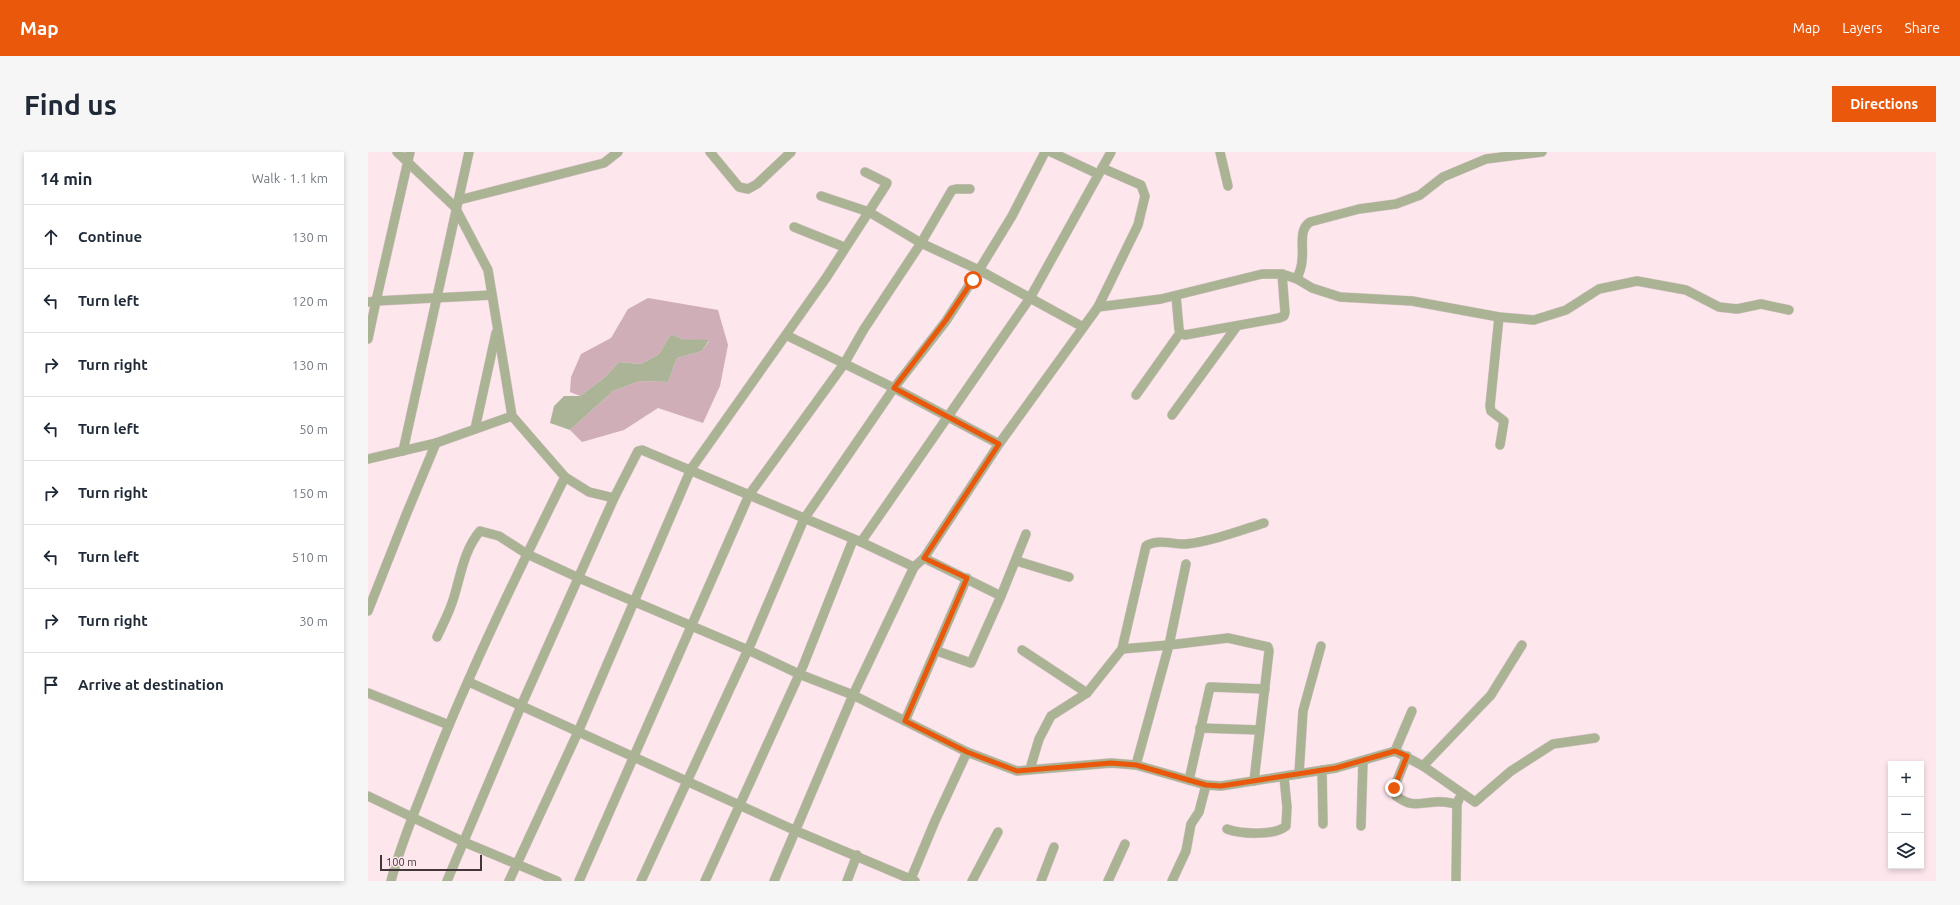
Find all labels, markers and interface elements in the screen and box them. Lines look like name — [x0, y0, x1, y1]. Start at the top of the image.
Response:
text: Map — [20, 17, 59, 39]
text: Map — [1793, 20, 1820, 36]
text: Layers — [1842, 20, 1882, 36]
text: Share — [1904, 20, 1940, 36]
button: Directions — [1832, 86, 1936, 122]
text: Find us — [24, 89, 117, 120]
text: 14 min — [40, 169, 93, 188]
text: Walk · 1.1 km — [252, 171, 328, 185]
icon: ahead — [40, 226, 62, 248]
text: Continue — [78, 228, 142, 245]
text: 130 m — [292, 230, 328, 244]
route start — [964, 271, 982, 289]
icon: left — [40, 290, 62, 312]
text: Turn left — [78, 292, 139, 309]
text: 120 m — [292, 294, 328, 308]
icon: right — [40, 354, 62, 376]
text: Turn right — [78, 356, 148, 373]
text: 130 m — [292, 358, 328, 372]
icon: left — [40, 418, 62, 440]
text: Turn left — [78, 420, 139, 437]
text: 50 m — [299, 422, 328, 436]
icon: right — [40, 482, 62, 504]
text: Turn right — [78, 484, 148, 501]
text: 150 m — [292, 486, 328, 500]
icon: left — [40, 546, 62, 568]
text: Turn left — [78, 548, 139, 565]
text: 510 m — [292, 550, 328, 564]
icon: right — [40, 610, 62, 632]
text: Turn right — [78, 612, 148, 629]
text: 30 m — [299, 614, 328, 628]
icon: arrive — [40, 674, 62, 696]
text: Arrive at destination — [78, 676, 224, 693]
map controls — [1888, 761, 1924, 869]
button: + — [1888, 761, 1924, 797]
route end — [1385, 779, 1403, 797]
button: − — [1888, 797, 1924, 833]
button: layers — [1888, 833, 1924, 869]
scale bar — [380, 853, 482, 872]
text: 100 m — [386, 856, 417, 868]

